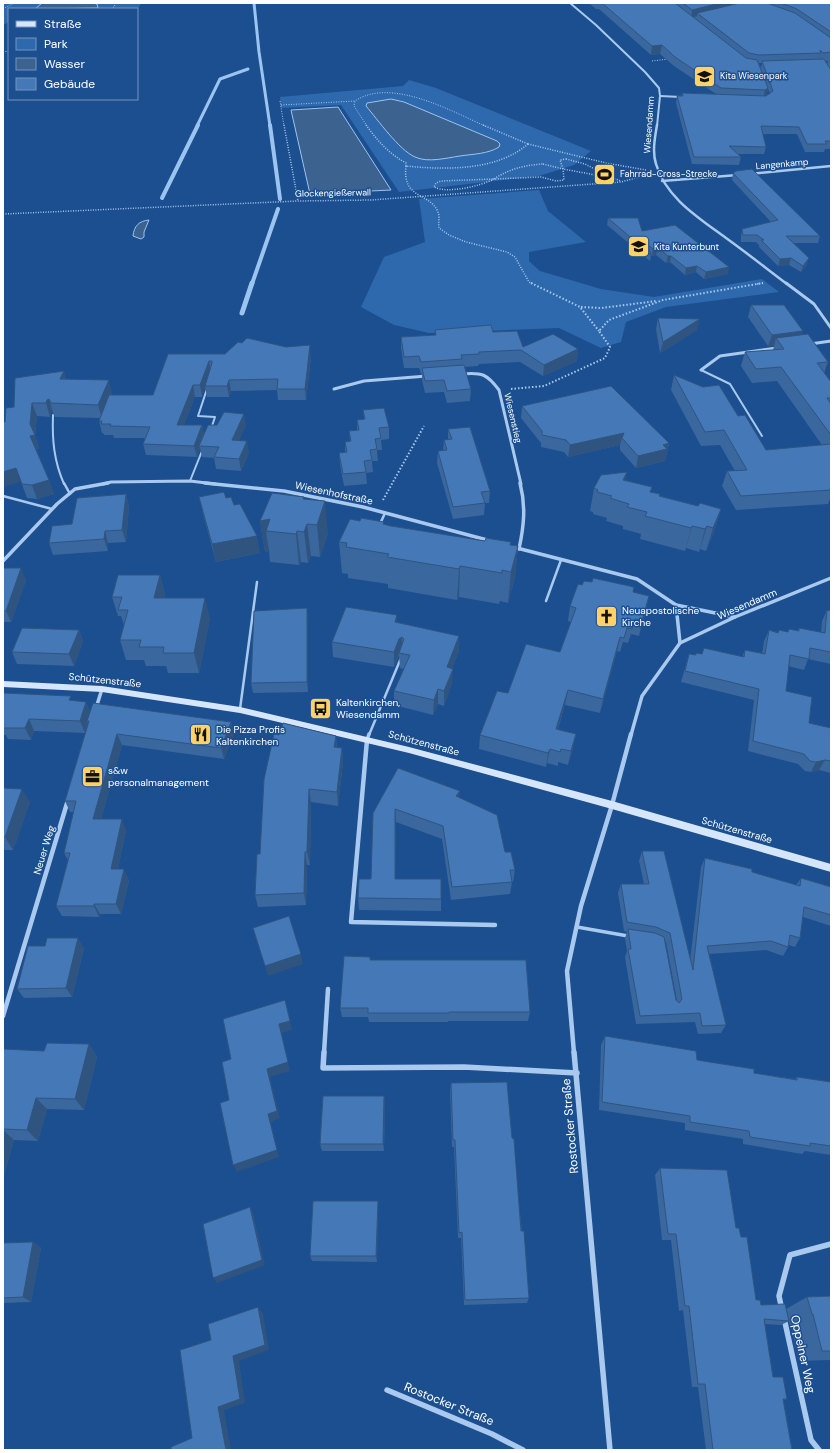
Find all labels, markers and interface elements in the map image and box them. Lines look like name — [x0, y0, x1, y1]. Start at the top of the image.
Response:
legend — [8, 8, 138, 100]
text: Straße — [44, 16, 81, 32]
text: Park — [44, 36, 68, 52]
text: Wasser — [44, 56, 85, 72]
school or university icon: Kita Wiesenpark — [691, 63, 717, 89]
place label: Kita Wiesenpark — [720, 70, 788, 82]
text: Gebäude — [44, 76, 95, 92]
street label: Wiesendamm — [641, 96, 657, 154]
street label: Langenkamp — [755, 156, 809, 172]
sports icon: Fahrrad-Cross-Strecke — [591, 161, 617, 187]
place label: Fahrrad-Cross-Strecke — [620, 168, 717, 180]
street label: Glockengießerwall — [295, 186, 371, 200]
school or university icon: Kita Kunterbunt — [625, 234, 651, 260]
place label: Kita Kunterbunt — [654, 241, 719, 253]
street label: Wiesenstieg — [501, 392, 525, 444]
street label: Wiesenhofstraße — [294, 478, 374, 508]
street label: Wiesendamm — [715, 586, 779, 622]
church icon: Neuapostolische Kirche — [594, 603, 620, 629]
place label: Neuapostolische Kirche — [622, 604, 700, 629]
street label: Schützenstraße — [68, 670, 142, 690]
bus stop icon: Kaltenkirchen, Wiesendamm — [307, 695, 333, 721]
place label: Kaltenkirchen, Wiesendamm — [336, 696, 400, 721]
restaurant icon: Die Pizza Profis Kaltenkirchen — [188, 722, 214, 748]
place label: Die Pizza Profis Kaltenkirchen — [216, 723, 285, 748]
street label: Schützenstraße — [387, 727, 461, 759]
office icon: s&w personalmanagement — [80, 763, 106, 789]
place label: s&w personalmanagement — [108, 764, 209, 789]
street label: Schützenstraße — [700, 814, 774, 846]
street label: Neuer Weg — [30, 823, 58, 876]
street label: Rostocker Straße — [558, 1078, 582, 1174]
street label: Oppelner Weg — [787, 1313, 819, 1395]
street label: Rostocker Straße — [402, 1379, 496, 1429]

